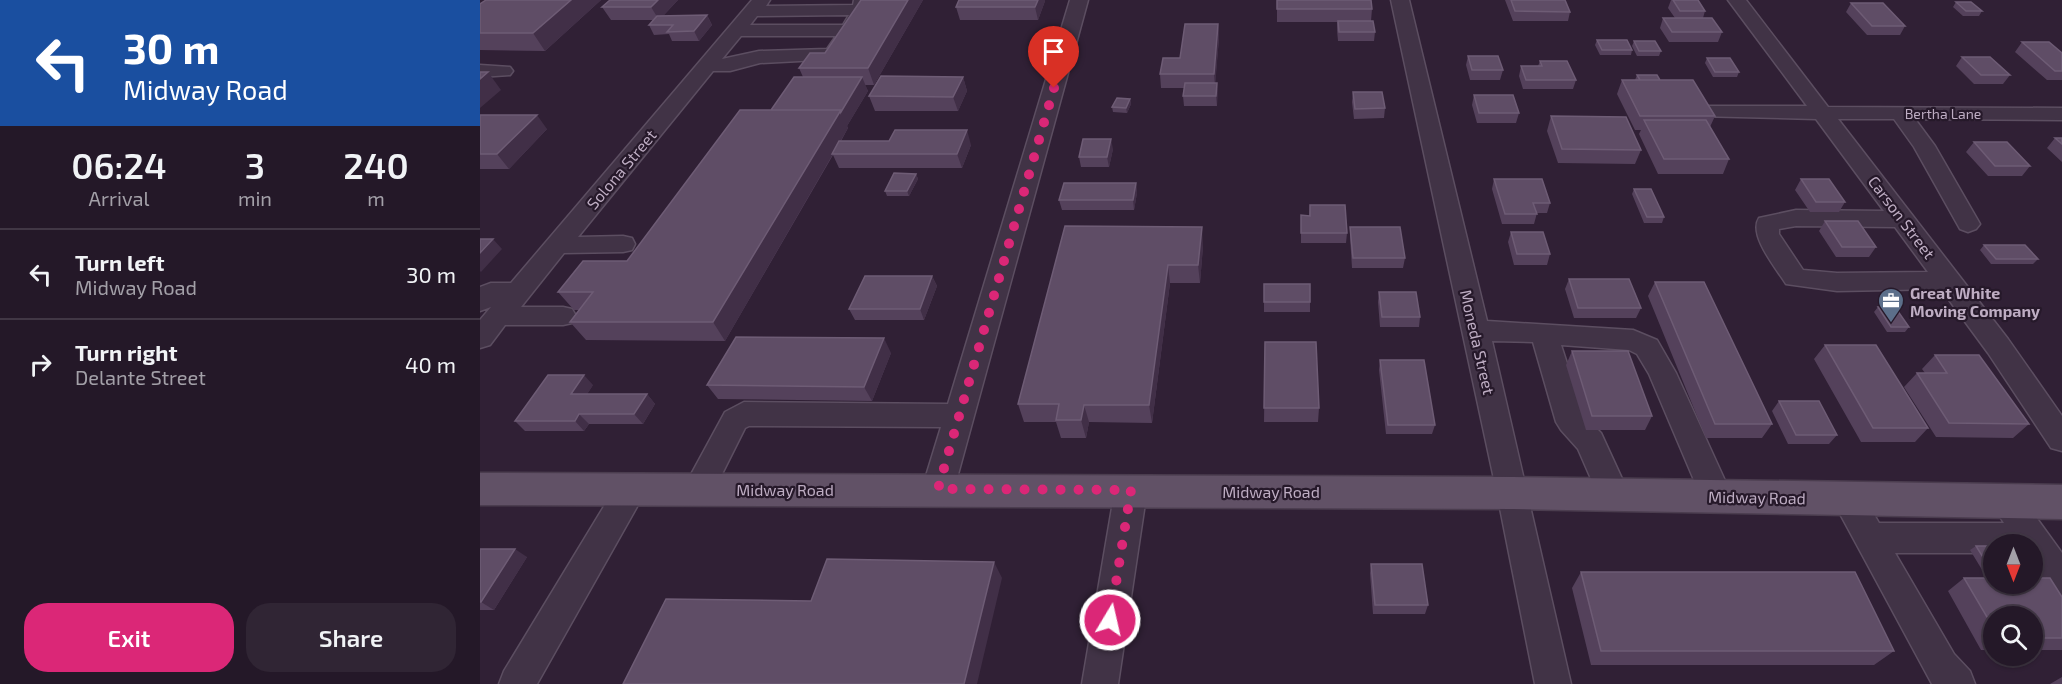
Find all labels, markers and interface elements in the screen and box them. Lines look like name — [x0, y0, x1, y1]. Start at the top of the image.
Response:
text: 30 m — [123, 22, 219, 72]
icon: left — [24, 24, 102, 102]
pin — [1028, 26, 1079, 88]
icon: arrive — [1037, 35, 1070, 68]
text: Midway Road — [123, 73, 288, 105]
street label: Bertha Lane — [1905, 105, 1981, 122]
street label: Solona Street — [582, 125, 660, 213]
text: 06:24 — [71, 143, 167, 186]
text: 3 — [245, 143, 265, 186]
text: 240 — [343, 143, 409, 186]
street label: Carson Street — [1865, 172, 1939, 262]
text: Arrival — [89, 186, 149, 210]
text: min — [238, 186, 272, 210]
text: m — [367, 186, 385, 210]
text: Turn left — [75, 249, 164, 275]
icon: left — [24, 258, 57, 291]
text: 30 m — [406, 261, 456, 287]
text: Midway Road — [75, 275, 197, 299]
place label: Great White Moving Company — [1910, 283, 2040, 321]
office icon: Great White Moving Company — [1876, 286, 1906, 324]
street label: Moneda Street — [1457, 288, 1499, 396]
text: Turn right — [75, 339, 177, 365]
icon: right — [24, 348, 57, 381]
text: 40 m — [405, 351, 456, 377]
text: Delante Street — [75, 365, 206, 389]
street label: Midway Road — [736, 480, 834, 499]
street label: Midway Road — [1222, 482, 1320, 501]
street label: Midway Road — [1708, 487, 1806, 507]
north arrow — [1983, 534, 2043, 594]
map controls — [1983, 534, 2043, 666]
position arrow — [1078, 588, 1142, 652]
button: Exit — [24, 603, 234, 672]
button: Share — [246, 603, 456, 672]
button: search — [1983, 606, 2043, 666]

